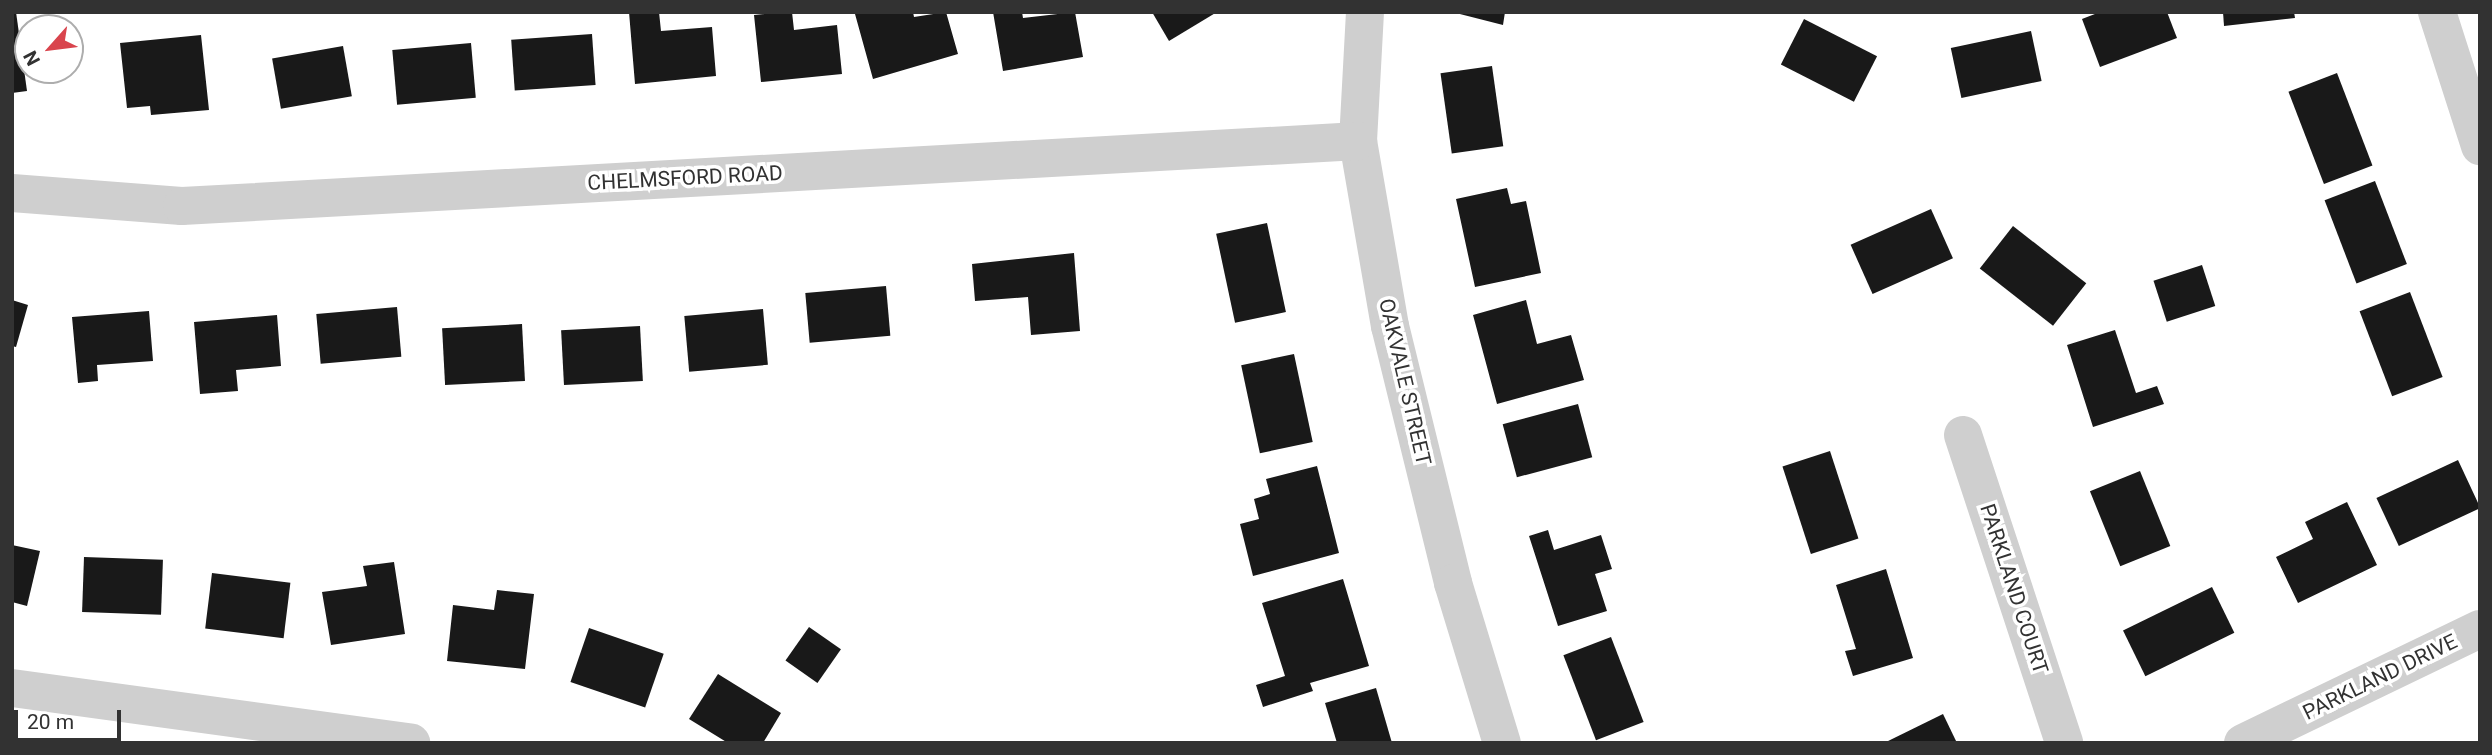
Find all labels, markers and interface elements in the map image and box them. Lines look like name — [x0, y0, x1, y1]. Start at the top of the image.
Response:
north arrow — [14, 14, 84, 84]
text: N — [18, 47, 45, 69]
street label: CHELMSFORD ROAD — [587, 160, 783, 196]
street label: OAKVALE STREET — [1374, 296, 1436, 468]
street label: PARKLAND COURT — [1975, 501, 2053, 677]
street label: PARKLAND DRIVE — [2299, 629, 2461, 725]
scale bar — [18, 696, 124, 740]
text: 20 m — [27, 710, 74, 734]

